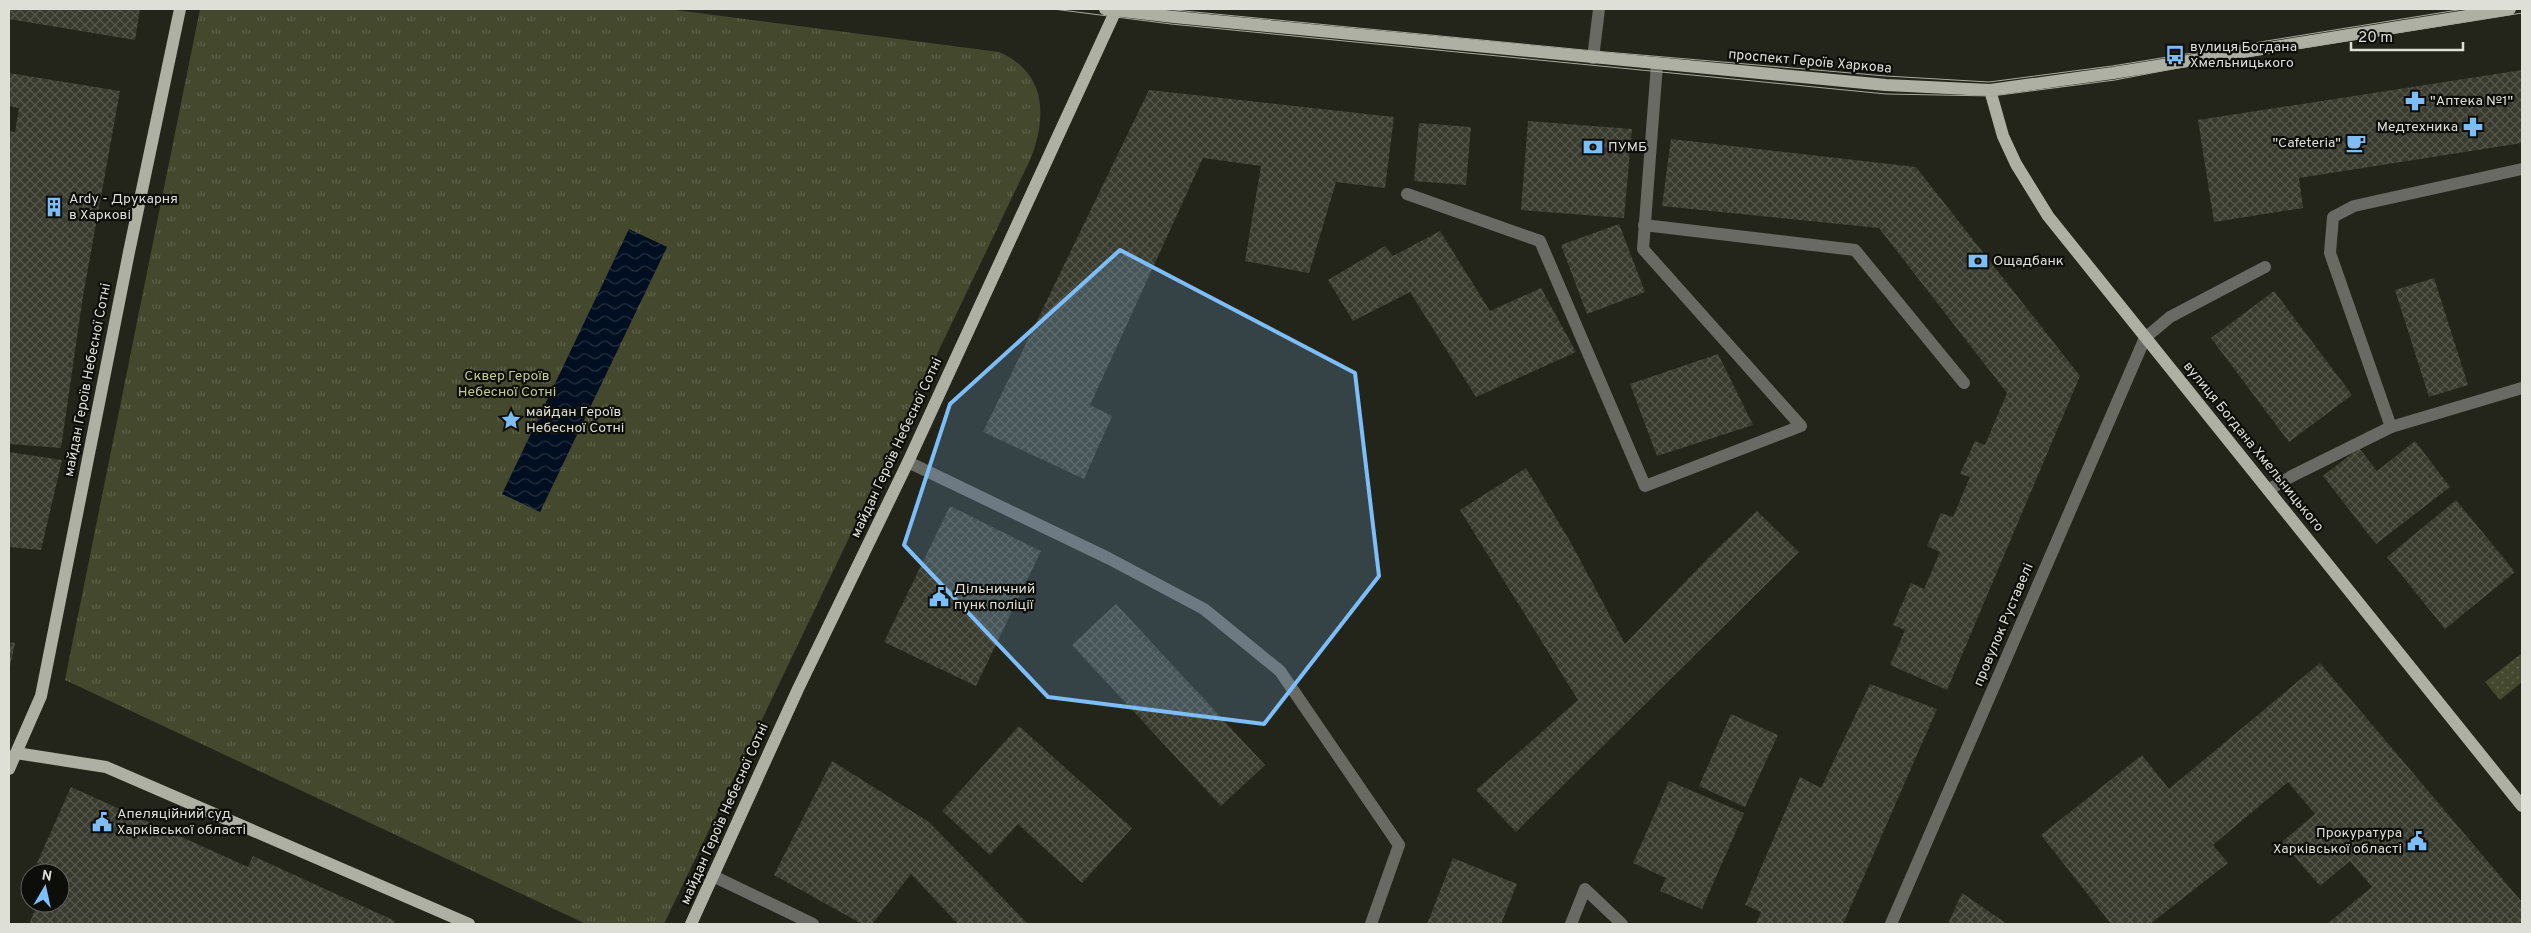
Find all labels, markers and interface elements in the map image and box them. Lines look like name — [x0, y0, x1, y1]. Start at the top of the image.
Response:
scale bar — [2351, 20, 2464, 52]
text: 20 m — [2358, 29, 2393, 48]
place label: вулиця Богдана Хмельницького — [2190, 39, 2297, 72]
bus stop icon: вулиця Богдана Хмельницького — [2164, 44, 2186, 66]
street label: проспект Героїв Харкова — [1727, 46, 1893, 78]
pharmacy icon: "Аптека №1" — [2404, 90, 2426, 112]
place label: "Аптека №1" — [2430, 93, 2513, 110]
pharmacy icon: Медтехника — [2462, 116, 2484, 138]
place label: Медтехника — [2377, 119, 2458, 136]
cafe icon: "Cafeteria" — [2345, 132, 2367, 154]
place label: "Cafeteria" — [2272, 135, 2341, 152]
bank icon: ПУМБ — [1582, 136, 1604, 158]
place label: ПУМБ — [1608, 139, 1647, 156]
place label: Ardy - Друкарня в Харкові — [69, 191, 178, 224]
building icon: Ardy - Друкарня в Харкові — [43, 196, 65, 218]
bank icon: Ощадбанк — [1967, 250, 1989, 272]
place label: Ощадбанк — [1993, 253, 2064, 270]
street label: майдан Героїв Небесної Сотні — [61, 282, 115, 478]
street label: майдан Героїв Небесної Сотні — [848, 355, 946, 541]
street label: вулиця Богдана Хмельницького — [2179, 358, 2327, 536]
park label: Сквер Героїв Небесної Сотні — [458, 368, 556, 401]
place label: майдан Героїв Небесної Сотні — [526, 404, 624, 437]
place icon: майдан Героїв Небесної Сотні — [500, 409, 522, 431]
street label: провулок Руставелі — [1970, 561, 2038, 689]
place label: Дільничний пунк поліції — [954, 581, 1035, 614]
public building icon: Дільничний пунк поліції — [928, 586, 950, 608]
street label: майдан Героїв Небесної Сотні — [677, 721, 773, 907]
place label: Апеляційний суд Харківської області — [117, 806, 246, 839]
public building icon: Апеляційний суд Харківської області — [91, 811, 113, 833]
place label: Прокуратура Харківської області — [2273, 825, 2402, 858]
public building icon: Прокуратура Харківської області — [2406, 830, 2428, 852]
north arrow — [20, 863, 70, 913]
text: N — [40, 867, 53, 886]

